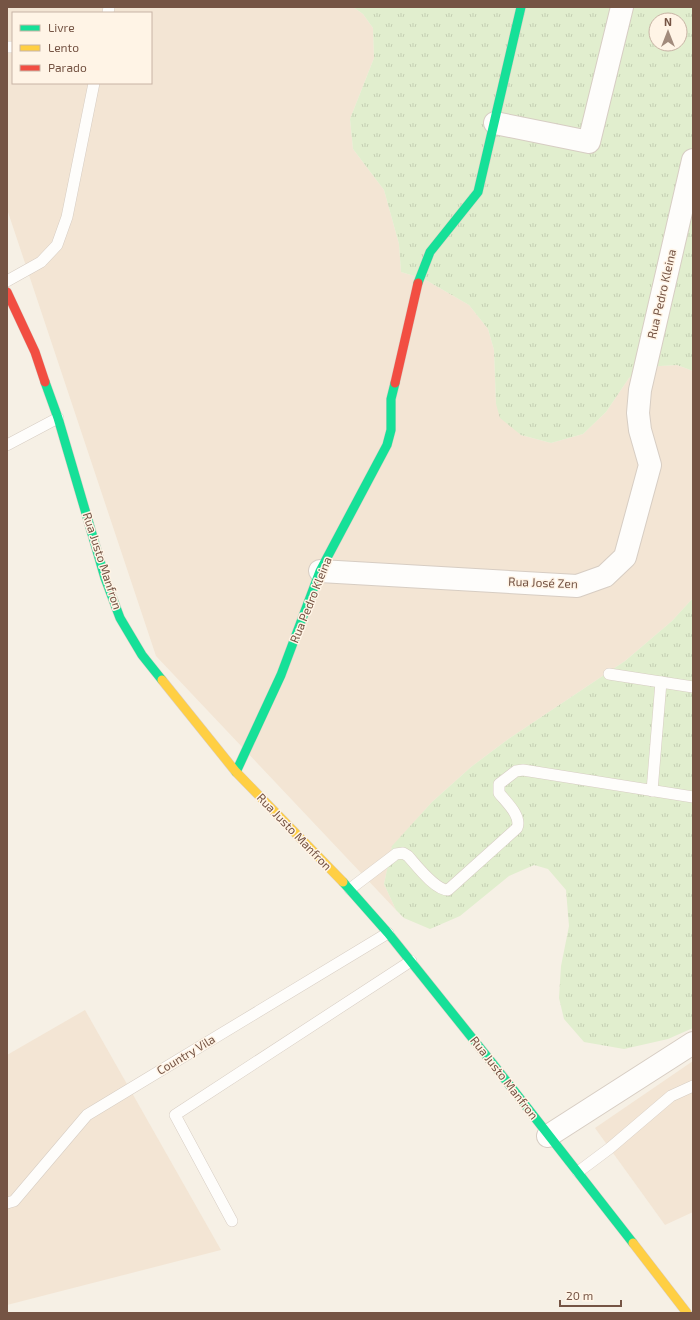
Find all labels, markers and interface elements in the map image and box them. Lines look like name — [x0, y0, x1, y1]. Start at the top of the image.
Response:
legend — [12, 12, 152, 84]
north arrow — [648, 12, 688, 52]
text: N — [664, 15, 672, 28]
text: Livre — [48, 20, 75, 34]
text: Lento — [48, 40, 79, 54]
text: Parado — [48, 60, 87, 74]
street label: Rua Pedro Kleina — [644, 248, 678, 340]
street label: Rua Justo Manfron — [81, 510, 125, 611]
street label: Rua Pedro Kleina — [286, 555, 334, 645]
street label: Rua José Zen — [508, 574, 578, 590]
street label: Rua Justo Manfron — [254, 790, 335, 873]
street label: Country Vila — [154, 1031, 217, 1077]
street label: Rua Justo Manfron — [468, 1033, 542, 1122]
scale bar — [560, 1282, 621, 1308]
text: 20 m — [566, 1288, 593, 1302]

